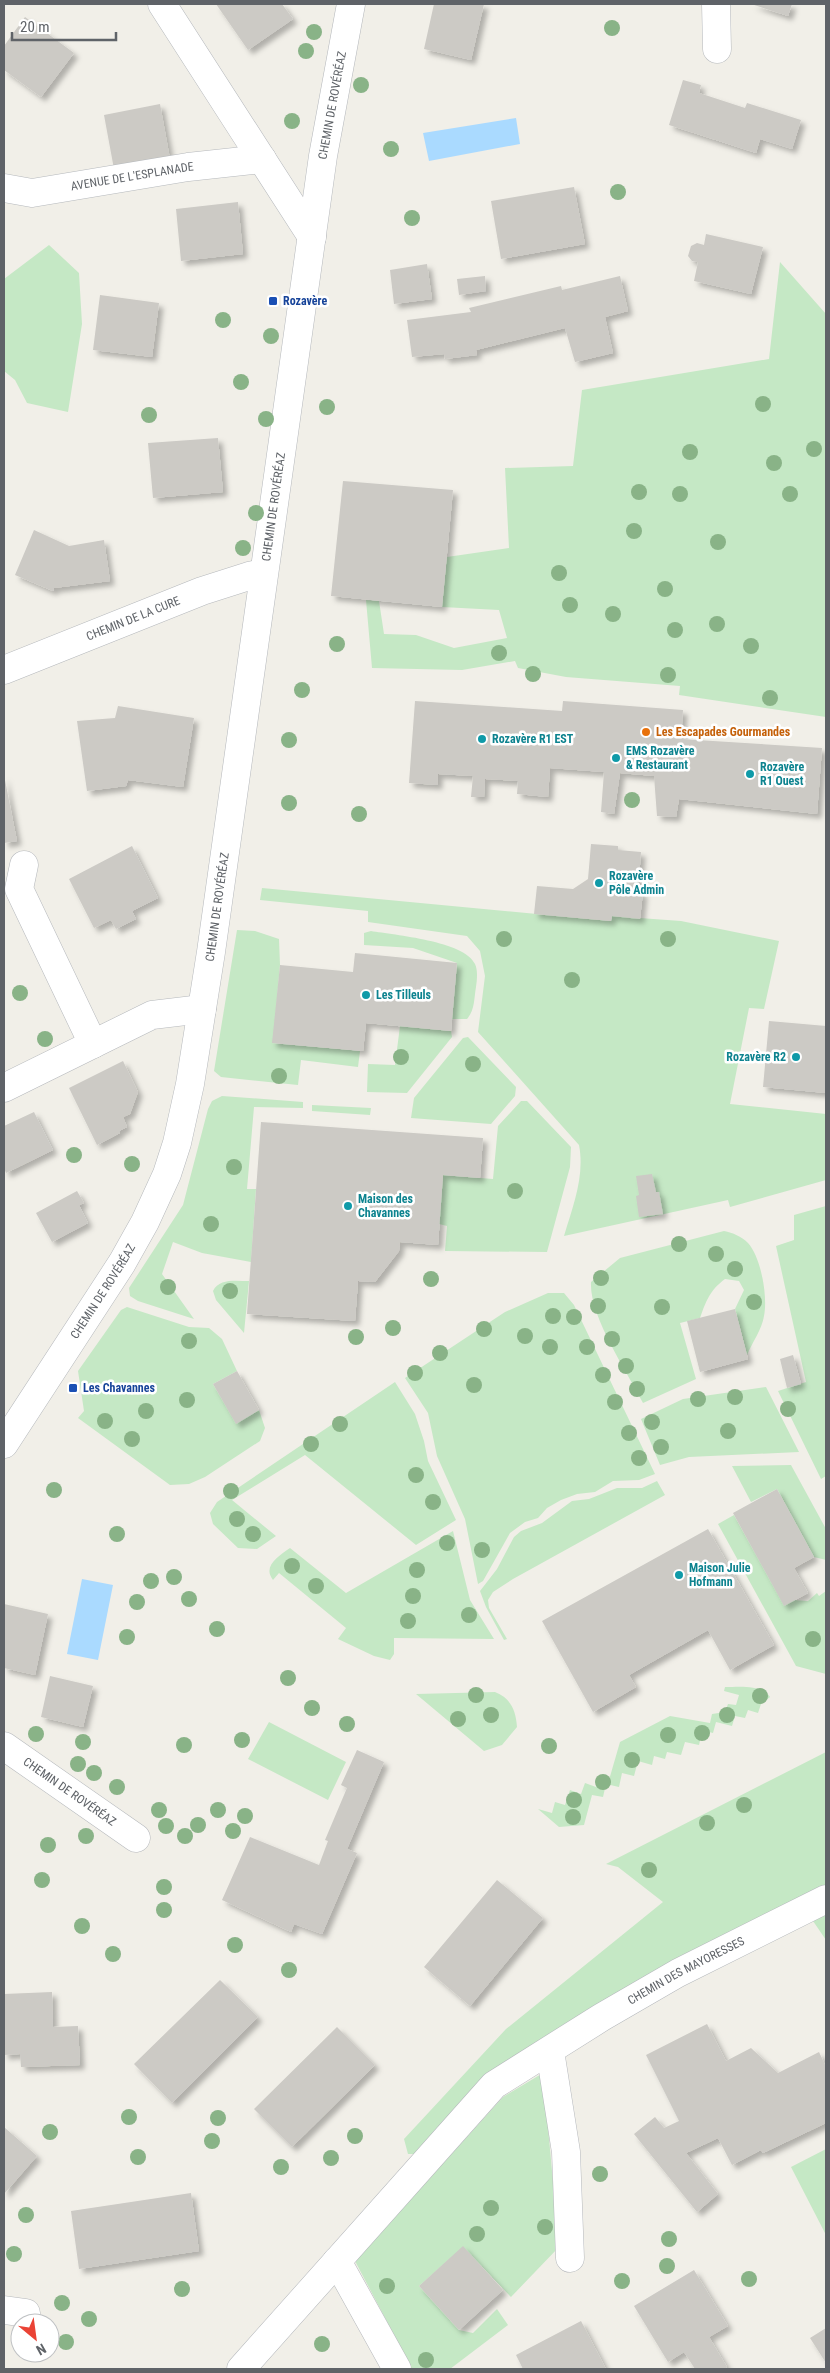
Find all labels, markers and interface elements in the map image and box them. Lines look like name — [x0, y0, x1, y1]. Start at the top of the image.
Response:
scale bar — [12, 10, 116, 42]
text: 20 m — [20, 18, 50, 36]
street label: CHEMIN DE ROVÉRÉAZ — [316, 50, 349, 160]
street label: AVENUE DE L'ESPLANADE — [70, 159, 194, 193]
place label: Rozavère — [283, 294, 327, 308]
marker: Rozavère — [267, 295, 279, 307]
street label: CHEMIN DE ROVÉRÉAZ — [259, 452, 288, 562]
street label: CHEMIN DE LA CURE — [84, 594, 182, 643]
place label: Les Escapades Gourmandes — [656, 725, 791, 739]
marker: Les Escapades Gourmandes — [640, 726, 652, 738]
place label: Rozavère R1 EST — [492, 732, 574, 746]
marker: Rozavère R1 EST — [476, 733, 488, 745]
place label: EMS Rozavère & Restaurant — [626, 744, 695, 772]
marker: EMS Rozavère & Restaurant — [610, 752, 622, 764]
place label: Rozavère R1 Ouest — [760, 760, 804, 788]
marker: Rozavère R1 Ouest — [744, 768, 756, 780]
street label: CHEMIN DE ROVÉRÉAZ — [203, 852, 232, 962]
place label: Rozavère Pôle Admin — [609, 869, 664, 897]
marker: Rozavère Pôle Admin — [593, 877, 605, 889]
place label: Les Tilleuls — [376, 988, 432, 1002]
marker: Les Tilleuls — [360, 989, 372, 1001]
place label: Rozavère R2 — [726, 1050, 786, 1064]
marker: Rozavère R2 — [790, 1051, 802, 1063]
place label: Maison des Chavannes — [358, 1192, 414, 1220]
marker: Maison des Chavannes — [342, 1200, 354, 1212]
street label: CHEMIN DE ROVÉRÉAZ — [68, 1241, 138, 1341]
place label: Les Chavannes — [83, 1381, 156, 1395]
marker: Les Chavannes — [67, 1382, 79, 1394]
place label: Maison Julie Hofmann — [689, 1561, 751, 1589]
marker: Maison Julie Hofmann — [673, 1569, 685, 1581]
street label: CHEMIN DE ROVÉRÉAZ — [21, 1755, 119, 1829]
street label: CHEMIN DES MAYORESSES — [625, 1934, 747, 2008]
north arrow — [10, 2313, 60, 2363]
text: N — [34, 2340, 49, 2358]

